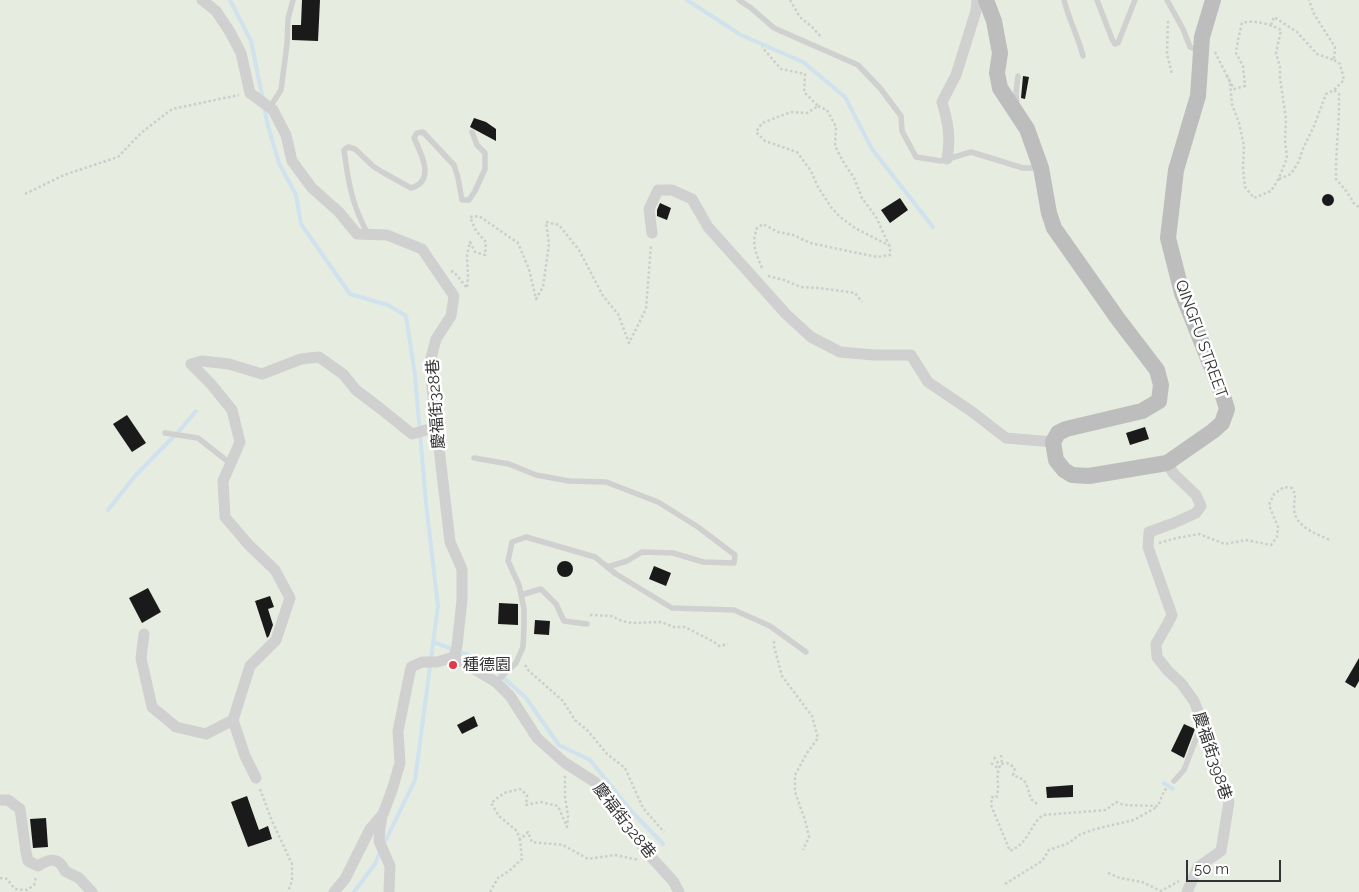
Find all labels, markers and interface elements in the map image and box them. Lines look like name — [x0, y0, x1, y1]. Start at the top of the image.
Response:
street label: QINGFU STREET — [1171, 277, 1231, 401]
street label: 慶福街328巷 — [423, 358, 449, 450]
place label: 種德園 — [463, 655, 511, 675]
marker: 種德園 — [447, 659, 459, 671]
street label: 慶福街398巷 — [1189, 710, 1235, 802]
street label: 慶福街328巷 — [589, 779, 659, 863]
scale bar — [1189, 850, 1284, 882]
text: 50 m — [1194, 860, 1229, 878]

